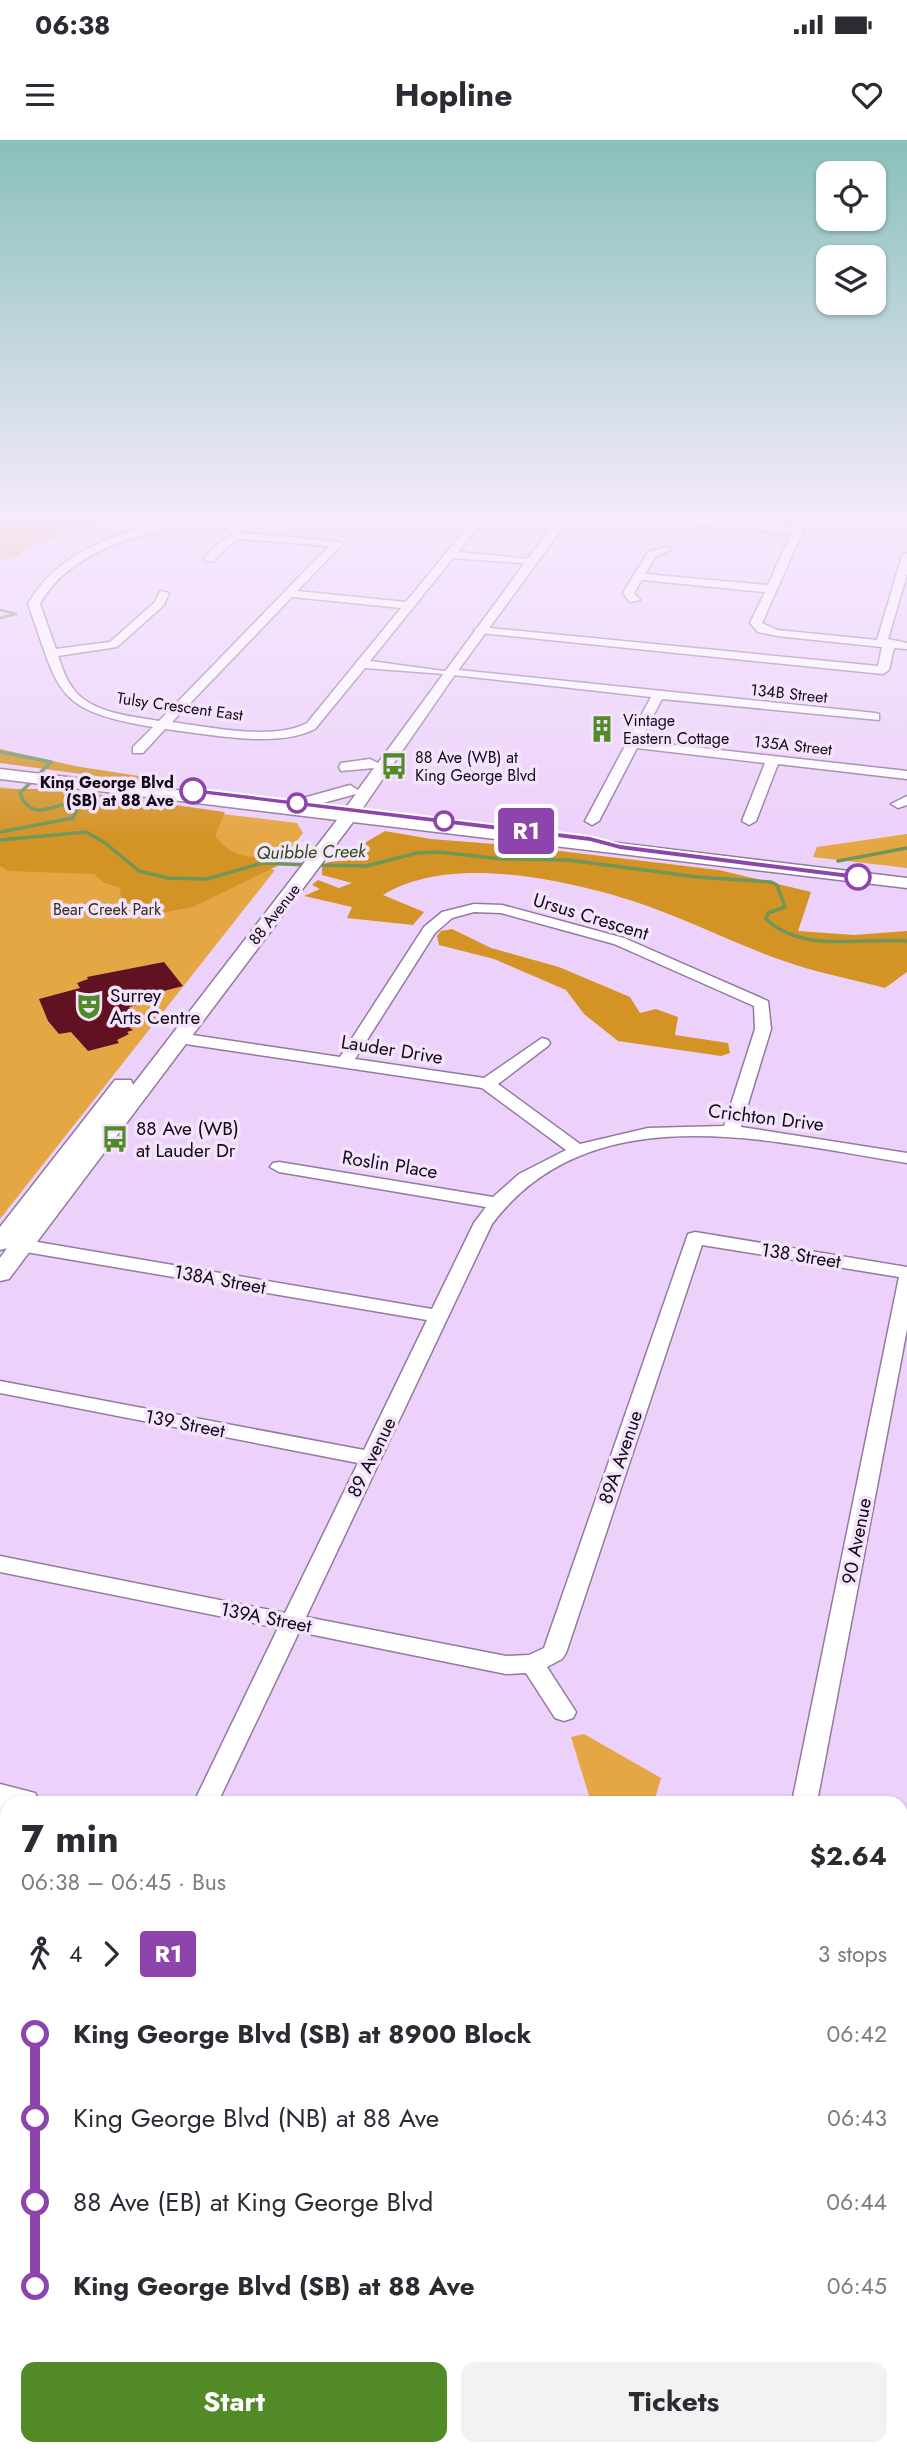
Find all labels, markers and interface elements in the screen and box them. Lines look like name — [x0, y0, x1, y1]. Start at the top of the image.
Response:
text: 06:38 — [35, 6, 110, 44]
text: Hopline — [395, 72, 512, 118]
icon: menu — [21, 76, 59, 114]
icon: heart — [848, 76, 886, 114]
map controls — [816, 161, 886, 315]
button: locate — [816, 161, 886, 231]
button: layers — [816, 245, 886, 315]
street label: 134B Street — [749, 678, 829, 709]
street label: Tulsy Crescent East — [115, 686, 245, 727]
place label: Vintage Eastern Cottage — [623, 709, 729, 750]
building icon: Vintage Eastern Cottage — [587, 714, 617, 744]
street label: 135A Street — [753, 730, 833, 761]
place label: 88 Ave (WB) at King George Blvd — [415, 746, 536, 787]
bus stop icon: 88 Ave (WB) at King George Blvd — [379, 751, 409, 781]
place label: King George Blvd (SB) at 88 Ave — [40, 771, 174, 812]
marker: King George Blvd (SB) at 88 Ave — [180, 778, 206, 804]
unlabelled marker — [287, 793, 307, 813]
line badge: R1 — [494, 808, 558, 854]
unlabelled marker — [434, 811, 454, 831]
text: R1 — [512, 813, 540, 848]
water label: Quibble Creek — [256, 838, 367, 866]
unlabelled marker — [845, 864, 871, 890]
street label: 88 Avenue — [243, 879, 306, 950]
street label: Ursus Crescent — [530, 886, 652, 947]
park label: Bear Creek Park — [53, 898, 162, 921]
place label: Surrey Arts Centre — [110, 982, 201, 1031]
theatre icon: Surrey Arts Centre — [74, 991, 104, 1021]
street label: Lauder Drive — [339, 1028, 445, 1071]
street label: Crichton Drive — [707, 1097, 826, 1138]
place label: 88 Ave (WB) at Lauder Dr — [136, 1115, 239, 1164]
bus stop icon: 88 Ave (WB) at Lauder Dr — [100, 1124, 130, 1154]
street label: Roslin Place — [340, 1144, 440, 1185]
street label: 138 Street — [759, 1236, 843, 1275]
street label: 138A Street — [172, 1258, 268, 1301]
street label: 139 Street — [143, 1403, 228, 1445]
street label: 89A Avenue — [592, 1407, 649, 1508]
street label: 89 Avenue — [340, 1412, 403, 1502]
street label: 90 Avenue — [835, 1495, 878, 1586]
street label: 139A Street — [218, 1595, 314, 1640]
text: 7 min — [21, 1811, 119, 1866]
text: $2.64 — [810, 1837, 887, 1875]
text: 06:38 – 06:45 · Bus — [21, 1865, 226, 1899]
icon: walk — [21, 1935, 59, 1973]
icon: forward — [92, 1935, 130, 1973]
text: R1 — [154, 1936, 182, 1971]
text: 4 — [69, 1937, 82, 1971]
text: 3 stops — [818, 1937, 887, 1971]
text: King George Blvd (SB) at 8900 Block — [73, 2015, 532, 2053]
text: 06:42 — [827, 2017, 887, 2051]
text: King George Blvd (NB) at 88 Ave — [73, 2099, 439, 2137]
text: 06:43 — [827, 2101, 887, 2135]
text: 88 Ave (EB) at King George Blvd — [73, 2183, 433, 2221]
text: 06:44 — [826, 2185, 887, 2219]
text: King George Blvd (SB) at 88 Ave — [73, 2267, 475, 2305]
text: 06:45 — [827, 2269, 887, 2303]
button: Start — [21, 2362, 447, 2442]
button: Tickets — [461, 2362, 887, 2442]

